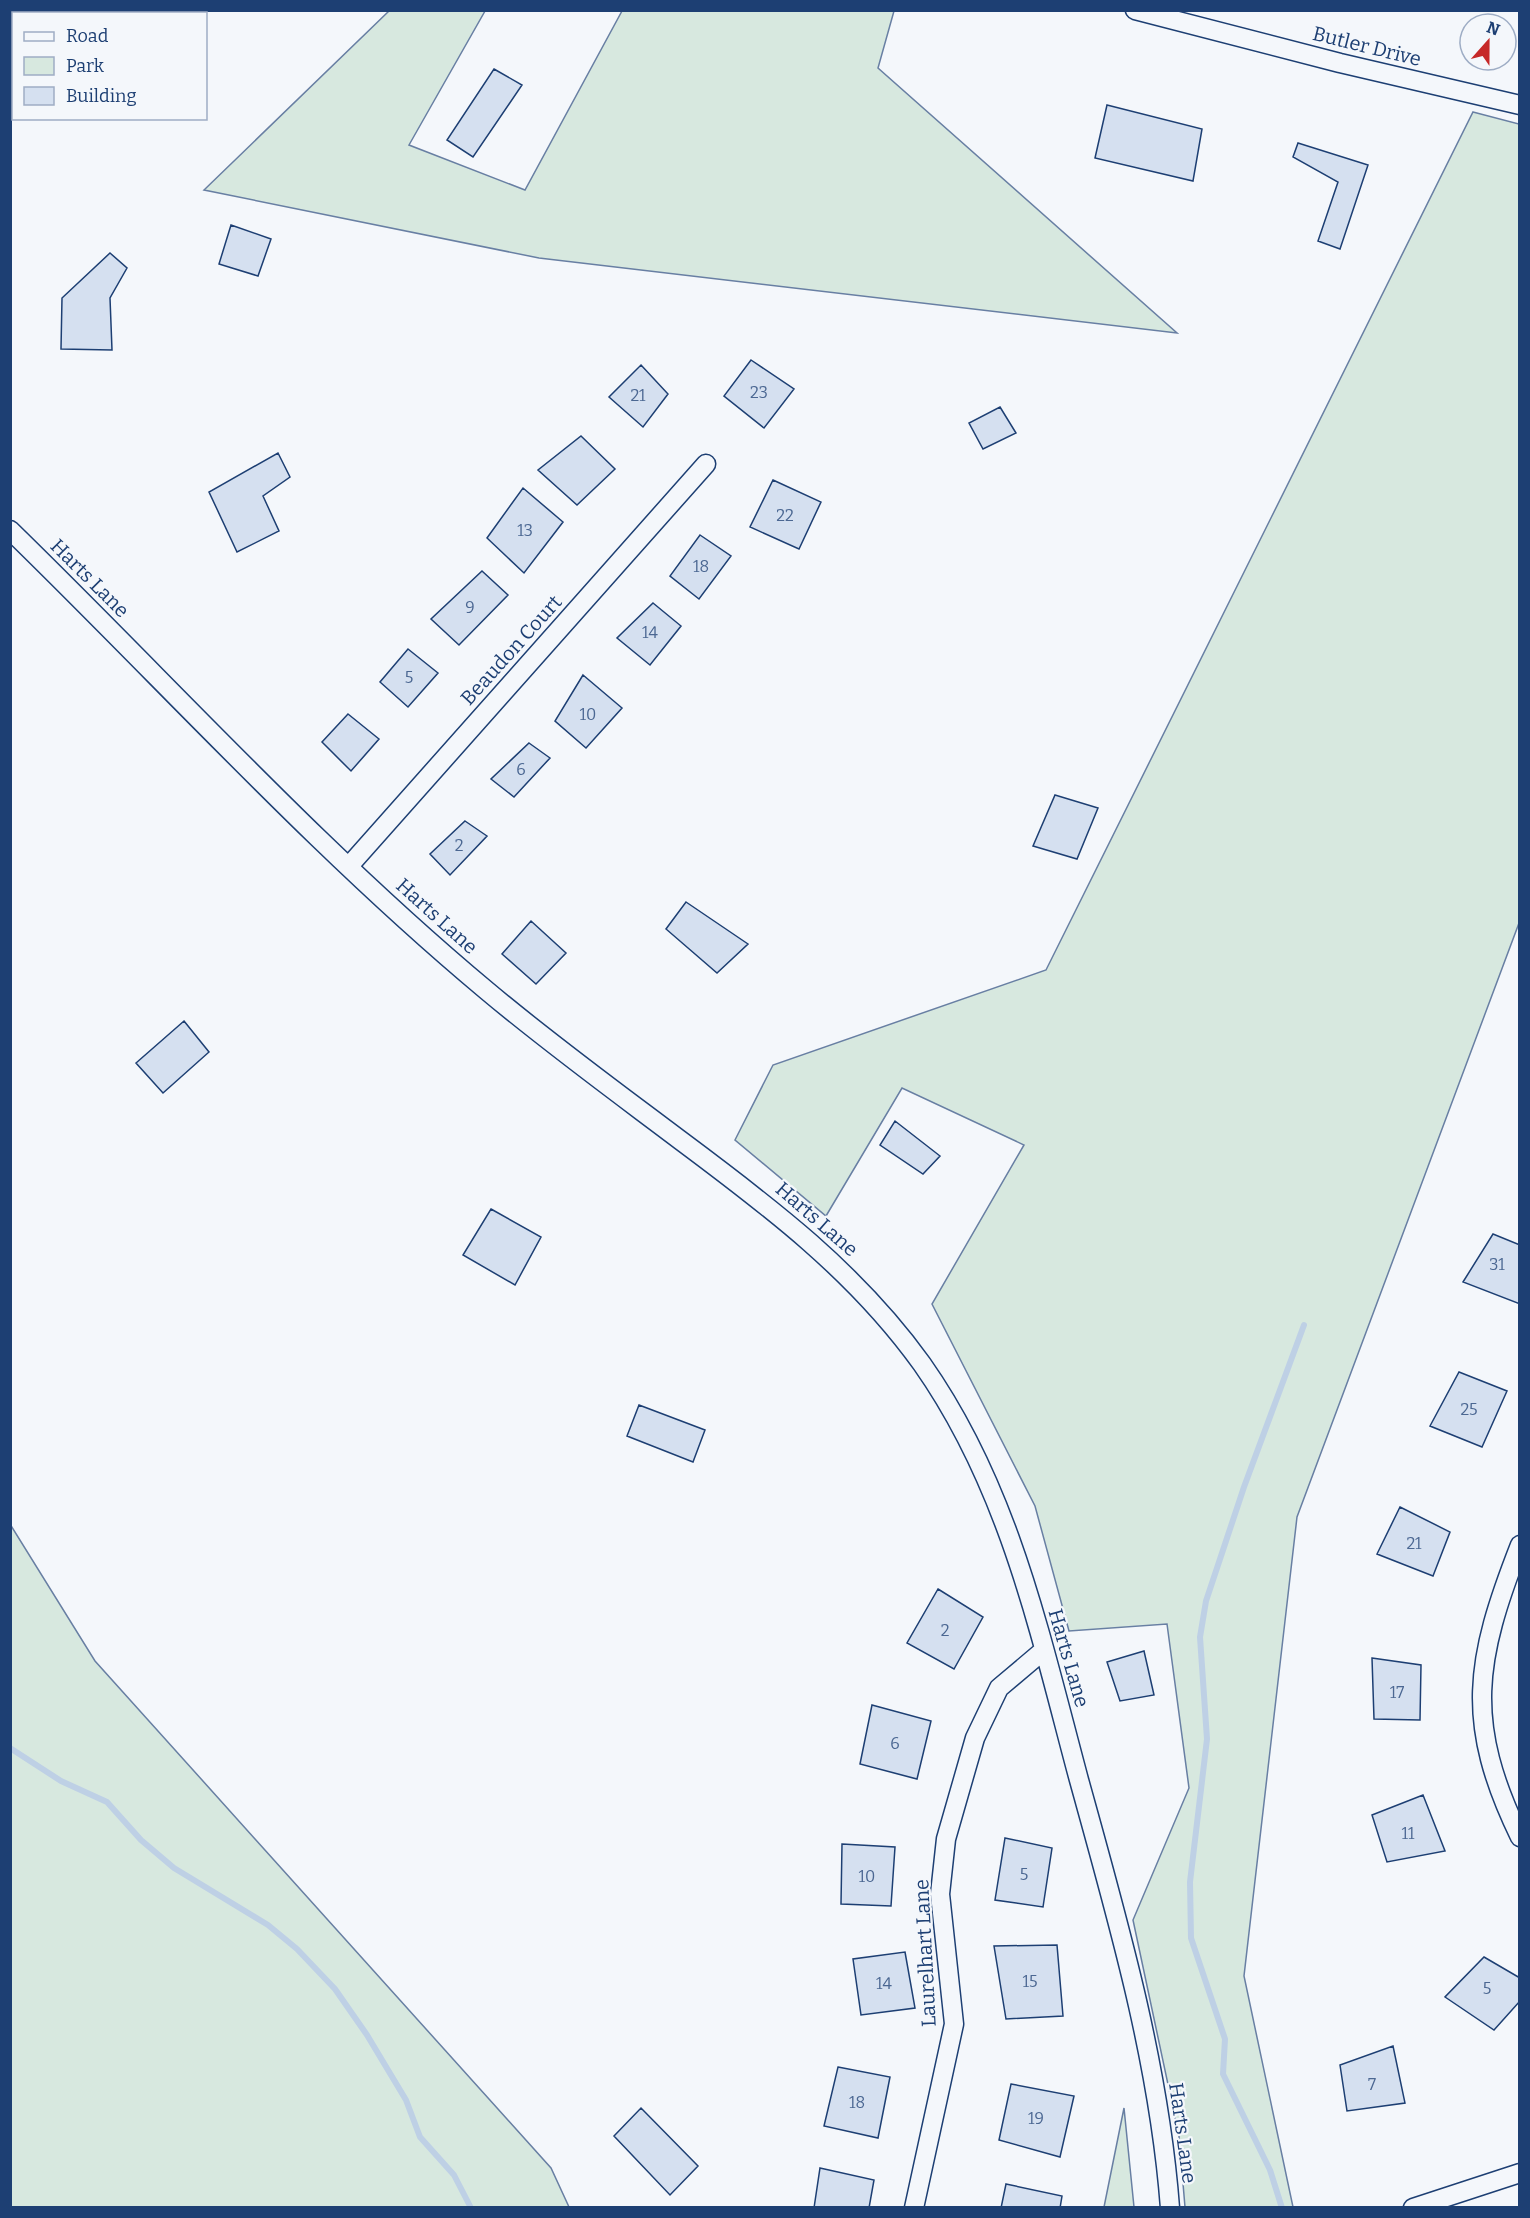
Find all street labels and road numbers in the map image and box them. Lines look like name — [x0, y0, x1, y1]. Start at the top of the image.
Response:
street label: Butler Drive — [1310, 21, 1424, 71]
street label: Harts Lane — [46, 534, 134, 622]
street label: Beaudon Court — [455, 590, 567, 710]
street label: Harts Lane — [391, 873, 483, 959]
street label: Harts Lane — [771, 1177, 863, 1261]
street label: Harts Lane — [1044, 1606, 1094, 1710]
street label: Laurelhart Lane — [909, 1878, 941, 2028]
street label: Harts Lane — [1164, 2081, 1202, 2185]

